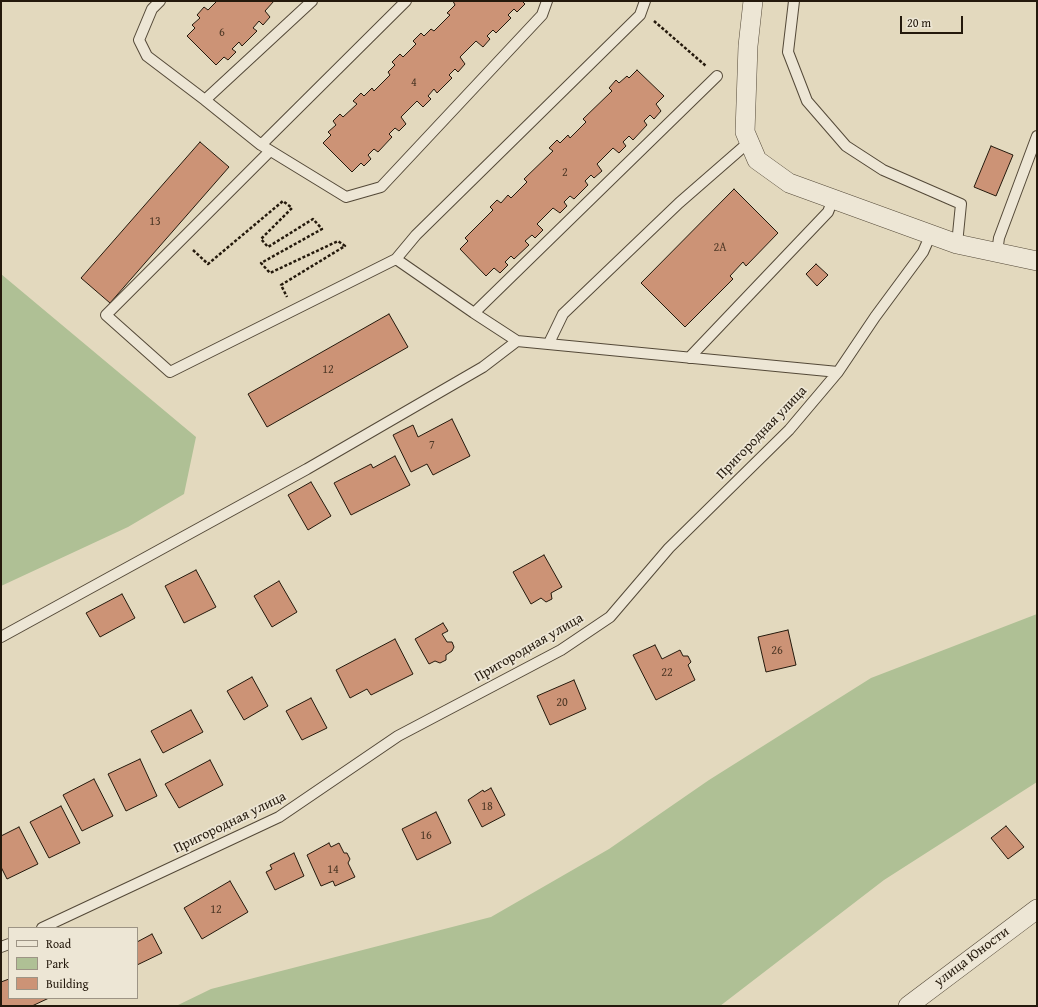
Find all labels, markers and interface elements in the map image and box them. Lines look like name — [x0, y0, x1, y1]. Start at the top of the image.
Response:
scale bar — [902, 8, 965, 34]
text: 20 m — [907, 14, 931, 31]
house number: 6 — [219, 26, 225, 40]
house number: 4 — [411, 76, 417, 90]
house number: 2 — [562, 166, 568, 180]
house number: 13 — [149, 215, 161, 229]
house number: 2А — [713, 241, 727, 255]
house number: 12 — [322, 363, 334, 377]
street label: Пригородная улица — [713, 383, 811, 483]
house number: 7 — [429, 439, 435, 453]
street label: Пригородная улица — [472, 610, 586, 686]
house number: 26 — [771, 644, 783, 658]
house number: 22 — [661, 666, 673, 680]
house number: 20 — [556, 696, 568, 710]
street label: Пригородная улица — [171, 788, 289, 858]
house number: 18 — [481, 800, 493, 814]
house number: 16 — [420, 829, 432, 843]
house number: 14 — [327, 863, 339, 877]
house number: 12 — [210, 903, 222, 917]
street label: улица Юности — [931, 923, 1013, 991]
legend — [8, 927, 138, 999]
text: Road — [46, 935, 71, 952]
text: Park — [46, 955, 69, 972]
text: Building — [46, 975, 89, 992]

